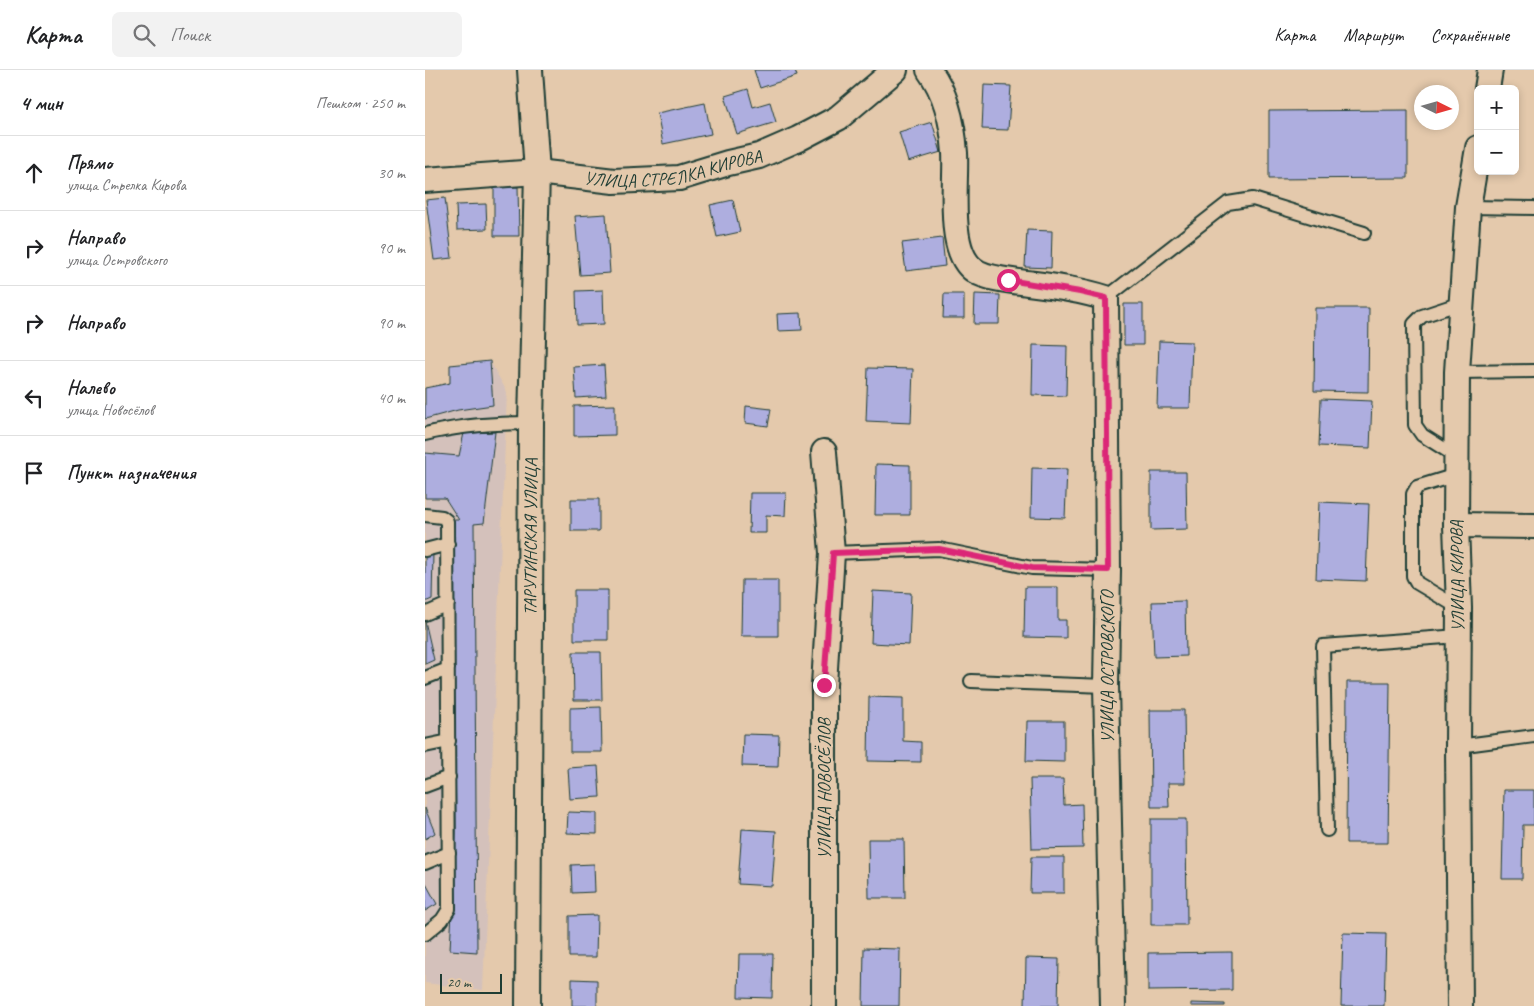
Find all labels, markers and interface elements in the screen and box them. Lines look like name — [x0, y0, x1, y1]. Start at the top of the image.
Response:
search box — [112, 12, 462, 57]
text: Карта — [25, 20, 82, 50]
icon: search — [130, 21, 158, 49]
text: Поиск — [170, 23, 210, 47]
text: Карта — [1274, 24, 1315, 46]
text: Маршрут — [1343, 24, 1403, 46]
text: Сохранённые — [1431, 24, 1509, 46]
north arrow — [1414, 85, 1459, 130]
map controls — [1474, 85, 1519, 175]
button: + — [1474, 85, 1519, 130]
text: 4 мин — [20, 90, 63, 116]
text: Пешком · 250 m — [316, 93, 405, 113]
button: − — [1474, 130, 1519, 175]
street label: УЛИЦА СТРЕЛКА КИРОВА — [583, 145, 765, 192]
text: Прямо — [67, 151, 112, 175]
icon: ahead — [20, 159, 48, 187]
text: 30 m — [378, 163, 405, 183]
text: улица Стрелка Кирова — [67, 175, 186, 195]
text: Направо — [67, 226, 125, 250]
icon: right — [20, 234, 48, 262]
text: 90 m — [378, 238, 405, 258]
text: улица Островского — [67, 250, 167, 270]
route start — [997, 269, 1020, 292]
icon: right — [20, 309, 48, 337]
text: Направо — [67, 311, 125, 335]
text: 90 m — [378, 313, 405, 333]
text: Налево — [67, 376, 115, 400]
icon: left — [20, 384, 48, 412]
text: 40 m — [378, 388, 405, 408]
text: улица Новосёлов — [67, 400, 153, 420]
street label: ТАРУТИНСКАЯ УЛИЦА — [519, 457, 542, 616]
icon: arrive — [20, 459, 48, 487]
text: Пункт назначения — [67, 461, 196, 485]
street label: УЛИЦА КИРОВА — [1445, 519, 1469, 632]
street label: УЛИЦА ОСТРОВСКОГО — [1096, 589, 1118, 743]
route end — [813, 674, 836, 697]
street label: УЛИЦА НОВОСЁЛОВ — [813, 716, 835, 859]
scale bar — [440, 971, 503, 994]
text: 20 m — [447, 974, 471, 991]

